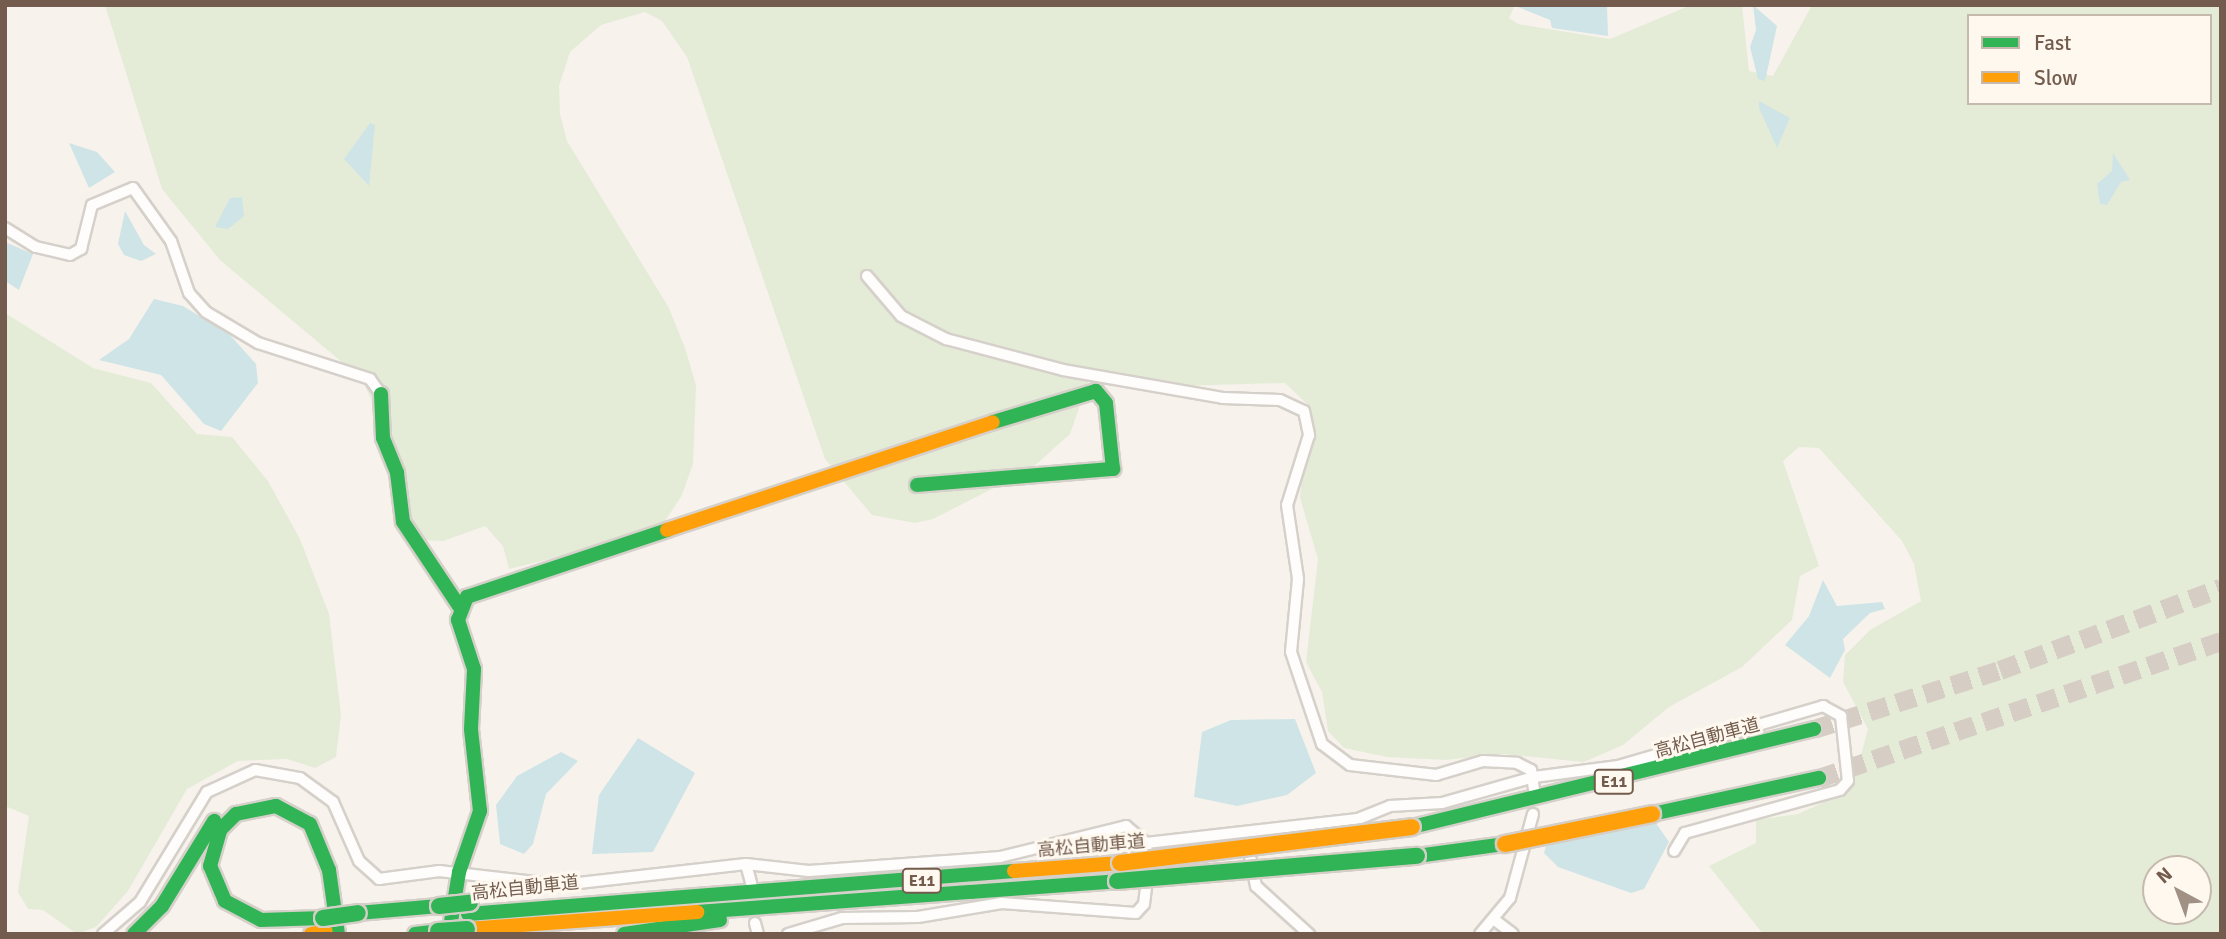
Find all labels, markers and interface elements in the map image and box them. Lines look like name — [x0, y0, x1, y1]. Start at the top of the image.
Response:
legend — [1967, 14, 2212, 105]
text: Fast — [2034, 30, 2071, 56]
text: Slow — [2034, 65, 2078, 91]
street label: 高松自動車道 — [1652, 714, 1762, 762]
road number: E11 — [1593, 769, 1635, 794]
street label: 高松自動車道 — [1036, 831, 1146, 861]
north arrow — [2142, 855, 2212, 925]
text: N — [2152, 862, 2177, 889]
road number: E11 — [901, 868, 943, 894]
street label: 高松自動車道 — [470, 872, 580, 904]

